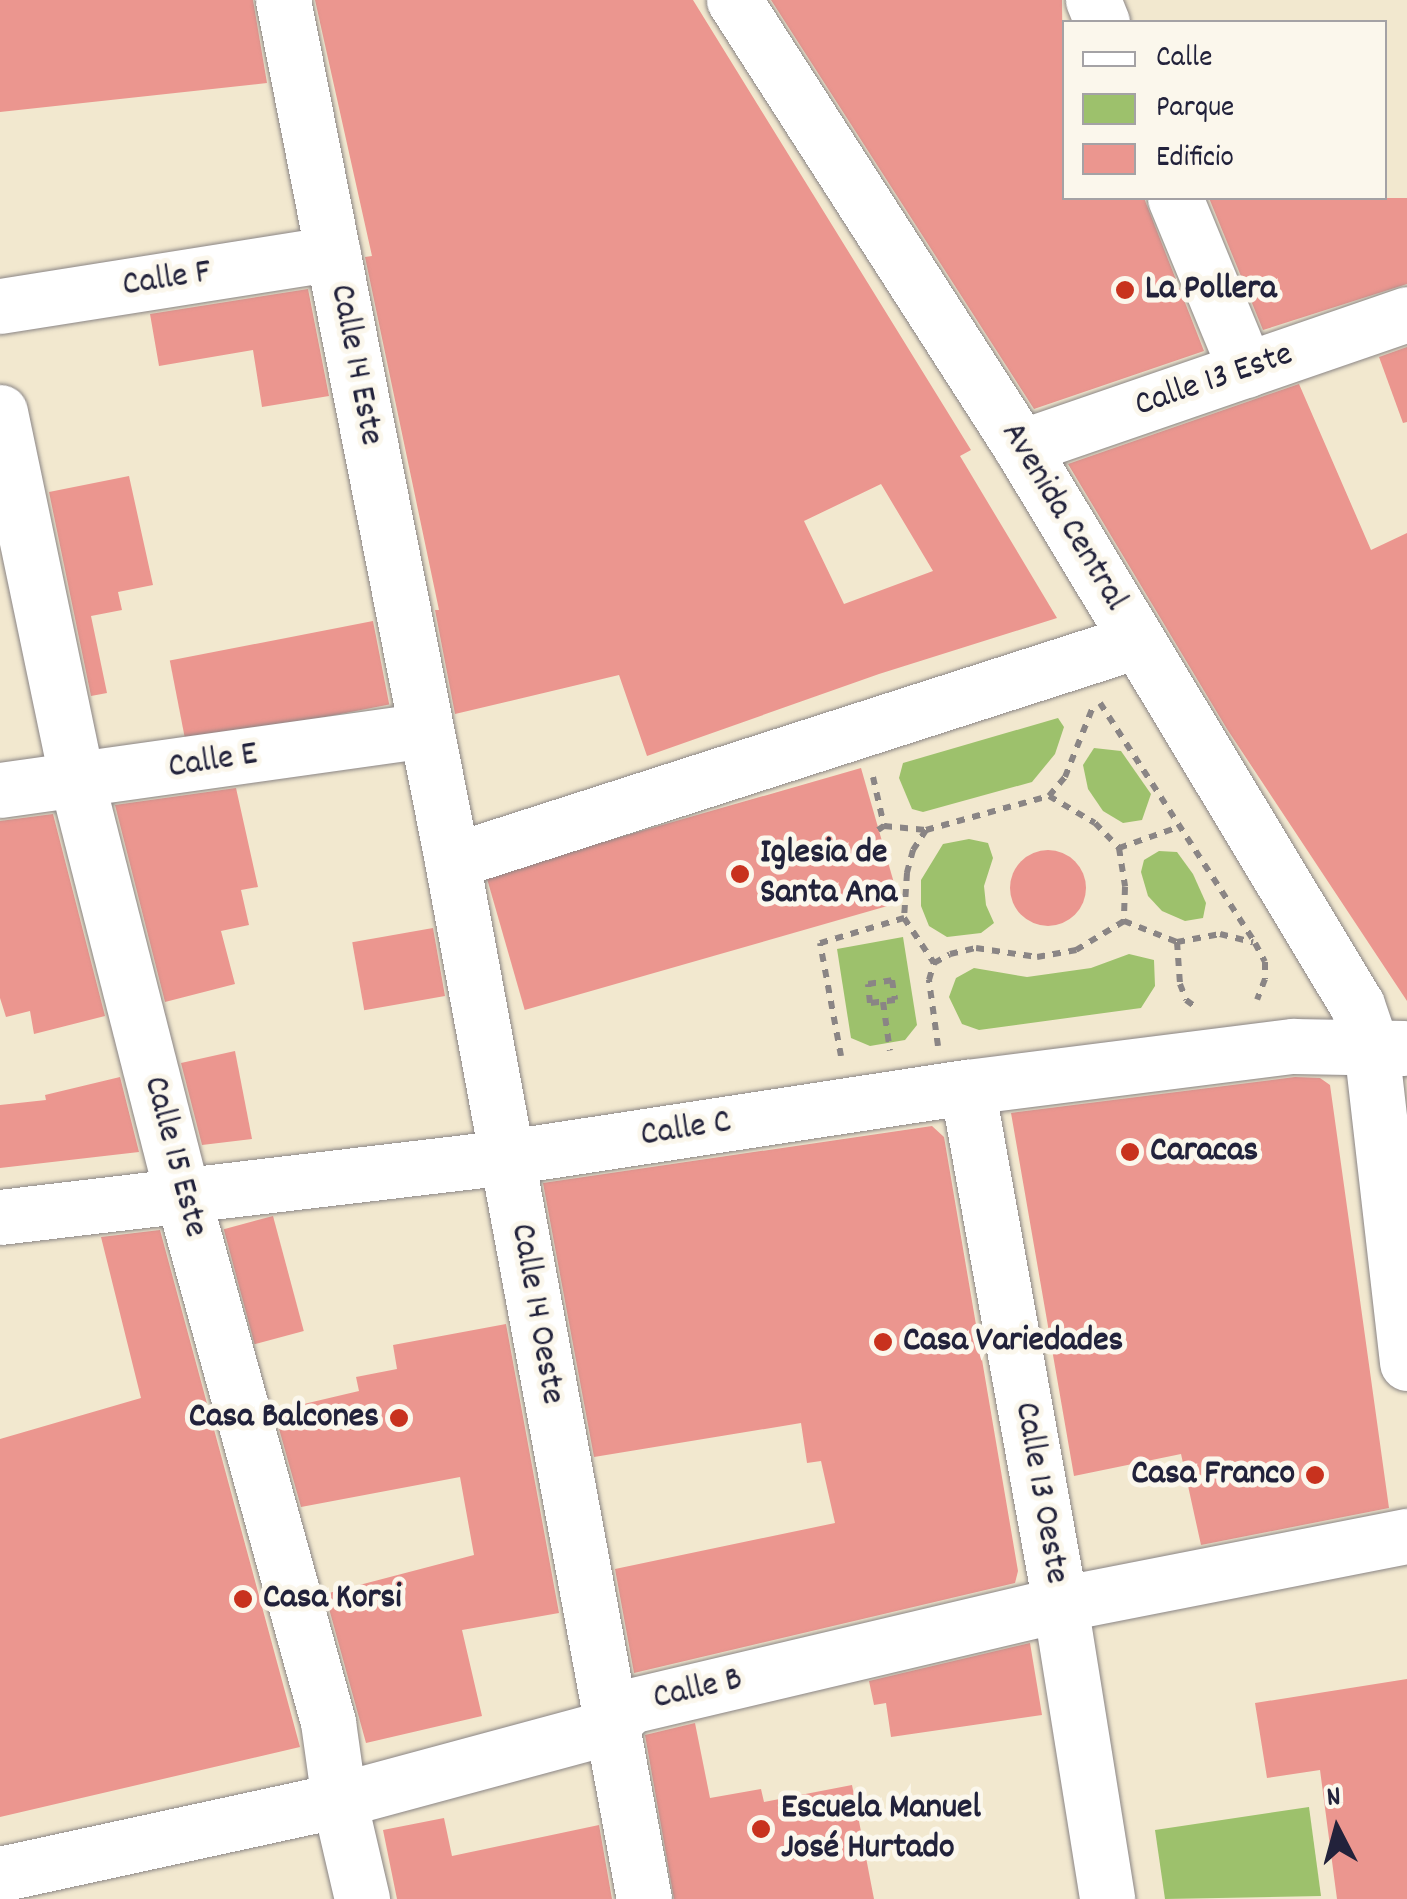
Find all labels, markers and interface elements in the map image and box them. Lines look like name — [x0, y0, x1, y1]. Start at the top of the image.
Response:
legend — [1062, 20, 1387, 200]
text: Calle — [1156, 38, 1212, 81]
text: Parque — [1156, 88, 1234, 131]
text: Edificio — [1156, 138, 1234, 181]
street label: Calle F — [120, 252, 214, 308]
place label: La Pollera — [1145, 269, 1277, 311]
marker: La Pollera — [1114, 279, 1136, 301]
street label: Calle 14 Este — [319, 281, 391, 449]
street label: Calle 13 Este — [1130, 334, 1298, 428]
street label: Avenida Central — [990, 415, 1136, 619]
street label: Calle E — [165, 734, 261, 790]
place label: Iglesia de Santa Ana — [760, 833, 897, 915]
marker: Iglesia de Santa Ana — [729, 863, 751, 885]
street label: Calle 15 Este — [132, 1072, 216, 1242]
street label: Calle C — [638, 1102, 734, 1158]
place label: Caracas — [1150, 1131, 1258, 1173]
marker: Caracas — [1119, 1141, 1141, 1163]
street label: Calle 14 Oeste — [499, 1220, 573, 1408]
place label: Casa Variedades — [903, 1321, 1123, 1363]
marker: Casa Variedades — [872, 1331, 894, 1353]
place label: Casa Balcones — [189, 1397, 379, 1439]
street label: Calle 13 Oeste — [1003, 1399, 1077, 1587]
marker: Casa Balcones — [388, 1407, 410, 1429]
place label: Casa Franco — [1131, 1454, 1295, 1496]
marker: Casa Franco — [1304, 1464, 1326, 1486]
place label: Casa Korsi — [263, 1578, 402, 1620]
marker: Casa Korsi — [232, 1588, 254, 1610]
street label: Calle B — [649, 1659, 747, 1721]
north arrow — [1287, 1779, 1387, 1879]
text: N — [1325, 1779, 1343, 1820]
place label: Escuela Manuel José Hurtado — [781, 1788, 981, 1870]
marker: Escuela Manuel José Hurtado — [750, 1818, 772, 1840]

